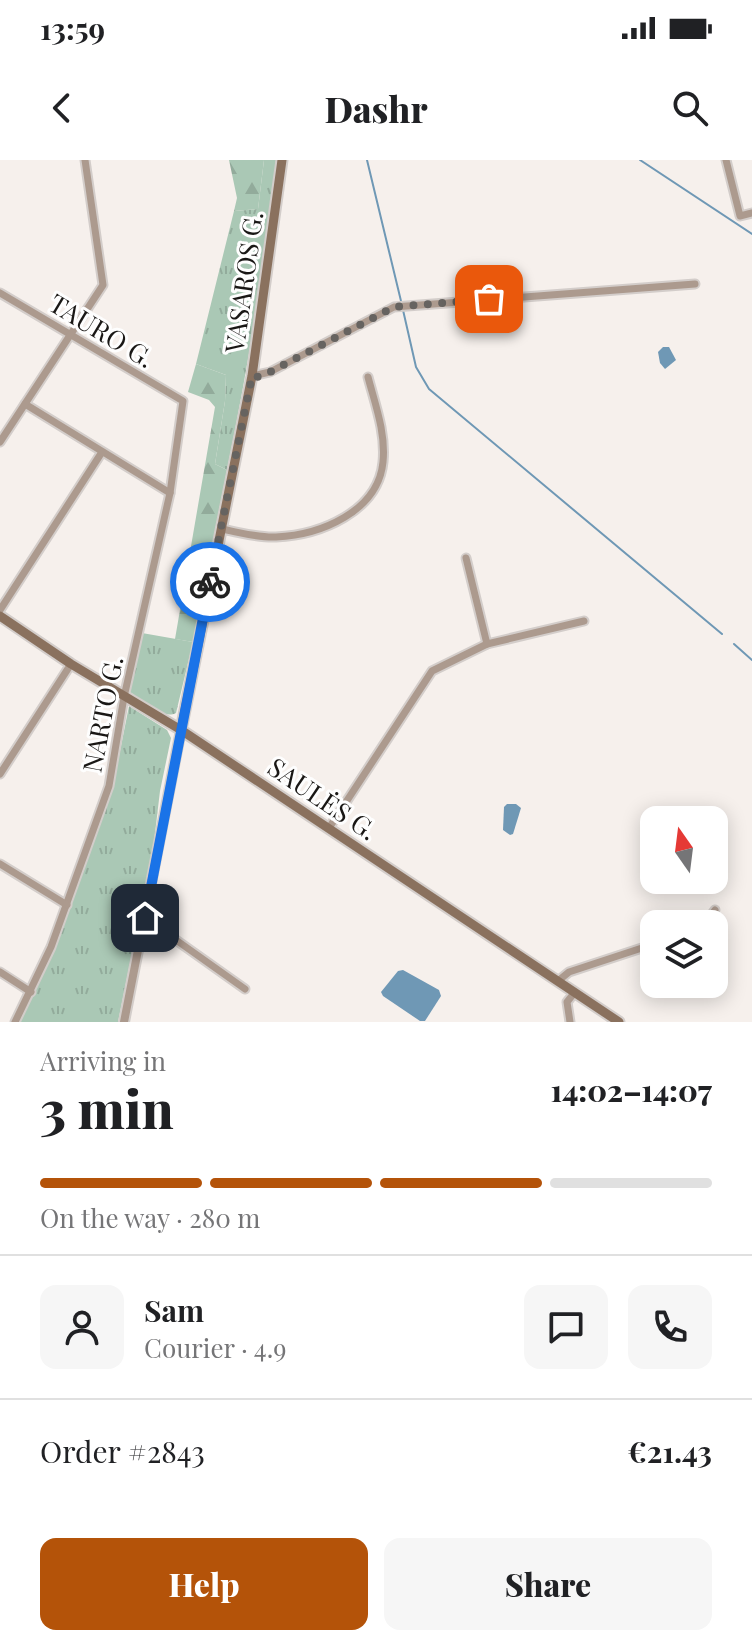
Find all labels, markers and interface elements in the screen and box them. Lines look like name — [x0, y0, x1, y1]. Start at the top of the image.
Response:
text: 13:59 — [40, 8, 105, 48]
text: Dashr — [324, 84, 428, 132]
icon: back — [40, 86, 84, 130]
icon: search — [668, 86, 712, 130]
street label: VASAROS G. — [216, 209, 270, 356]
pin — [455, 265, 523, 333]
icon: bag — [467, 277, 511, 321]
street label: TAURO G. — [43, 285, 161, 375]
courier — [170, 542, 250, 622]
icon: bike — [188, 560, 232, 604]
street label: NARTO G. — [74, 653, 130, 775]
street label: SAULĖS G. — [262, 749, 384, 847]
north arrow — [640, 806, 728, 894]
map controls — [640, 806, 728, 998]
pin — [111, 884, 179, 952]
icon: home — [123, 896, 167, 940]
button: layers — [640, 910, 728, 998]
text: Arriving in — [40, 1043, 166, 1078]
text: 14:02–14:07 — [551, 1070, 712, 1110]
text: 3 min — [40, 1073, 174, 1142]
text: On the way · 280 m — [40, 1200, 260, 1235]
button: person — [40, 1285, 124, 1369]
button: chat — [524, 1285, 608, 1369]
button: phone — [628, 1285, 712, 1369]
text: Sam — [144, 1290, 204, 1330]
text: Courier · 4.9 — [144, 1330, 286, 1365]
text: Order #2843 — [40, 1431, 205, 1471]
text: €21.43 — [628, 1431, 712, 1471]
button: Help — [40, 1538, 368, 1630]
button: Share — [384, 1538, 712, 1630]

